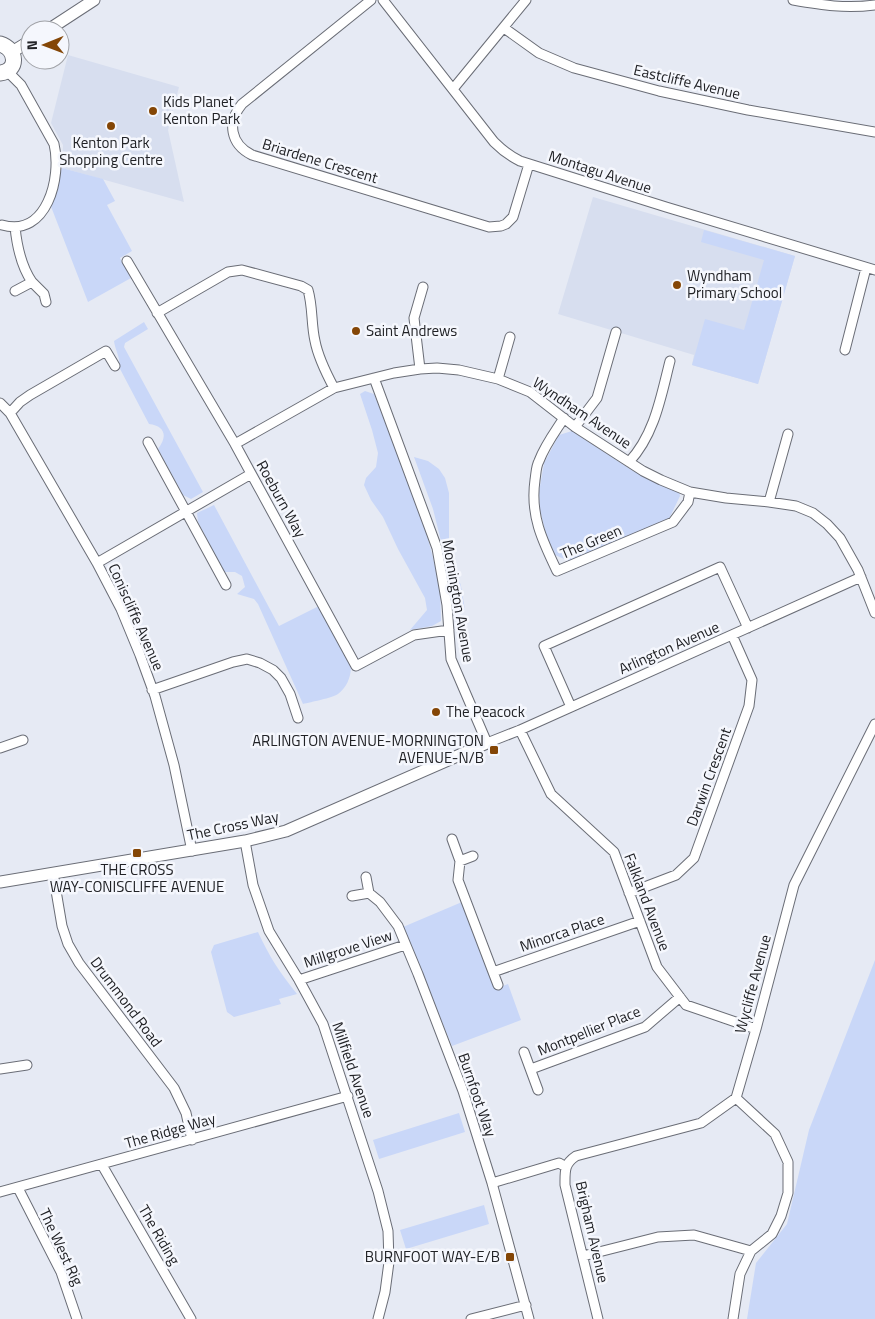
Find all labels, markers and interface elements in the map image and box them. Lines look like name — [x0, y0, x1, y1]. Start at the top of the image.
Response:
north arrow — [20, 20, 70, 70]
text: N — [21, 40, 42, 50]
street label: Eastcliffe Avenue — [631, 58, 743, 105]
place label: Kids Planet Kenton Park — [163, 90, 240, 130]
marker: Kids Planet Kenton Park — [147, 105, 159, 117]
marker: Kenton Park Shopping Centre — [105, 120, 117, 132]
place label: Kenton Park Shopping Centre — [59, 131, 163, 171]
street label: Briardene Crescent — [260, 132, 381, 189]
street label: Montagu Avenue — [546, 144, 655, 199]
place label: Wyndham Primary School — [687, 264, 782, 304]
marker: Wyndham Primary School — [671, 279, 683, 291]
place label: Saint Andrews — [366, 319, 457, 342]
marker: Saint Andrews — [350, 325, 362, 337]
street label: Wyndham Avenue — [528, 371, 636, 454]
street label: Roeburn Way — [251, 456, 312, 541]
street label: The Green — [557, 518, 625, 565]
street label: Mornington Avenue — [436, 538, 481, 664]
street label: Coniscliffe Avenue — [103, 560, 170, 674]
street label: Arlington Avenue — [615, 615, 723, 680]
place label: The Peacock — [446, 700, 525, 723]
marker: The Peacock — [430, 706, 442, 718]
street label: Darwin Crescent — [680, 724, 737, 829]
place label: ARLINGTON AVENUE-MORNINGTON AVENUE-N/B — [252, 729, 484, 769]
marker: ARLINGTON AVENUE-MORNINGTON AVENUE-N/B — [488, 744, 500, 756]
street label: The Cross Way — [185, 805, 281, 846]
marker: THE CROSS WAY-CONISCLIFFE AVENUE — [131, 847, 143, 859]
street label: Falkland Avenue — [618, 850, 677, 954]
place label: THE CROSS WAY-CONISCLIFFE AVENUE — [50, 858, 224, 898]
street label: Minorca Place — [516, 907, 607, 958]
street label: Millgrove View — [300, 923, 395, 974]
street label: Wycliffe Avenue — [728, 932, 777, 1036]
street label: Drummond Road — [85, 952, 168, 1052]
street label: Montpellier Place — [534, 999, 644, 1062]
street label: Millfield Avenue — [326, 1019, 381, 1121]
street label: Burnfoot Way — [452, 1050, 503, 1140]
street label: The Ridge Way — [122, 1107, 218, 1154]
street label: Brigham Avenue — [570, 1179, 615, 1285]
street label: The Riding — [133, 1200, 186, 1269]
street label: The West Rig — [33, 1204, 90, 1290]
place label: BURNFOOT WAY-E/B — [365, 1245, 500, 1268]
marker: BURNFOOT WAY-E/B — [504, 1251, 516, 1263]

